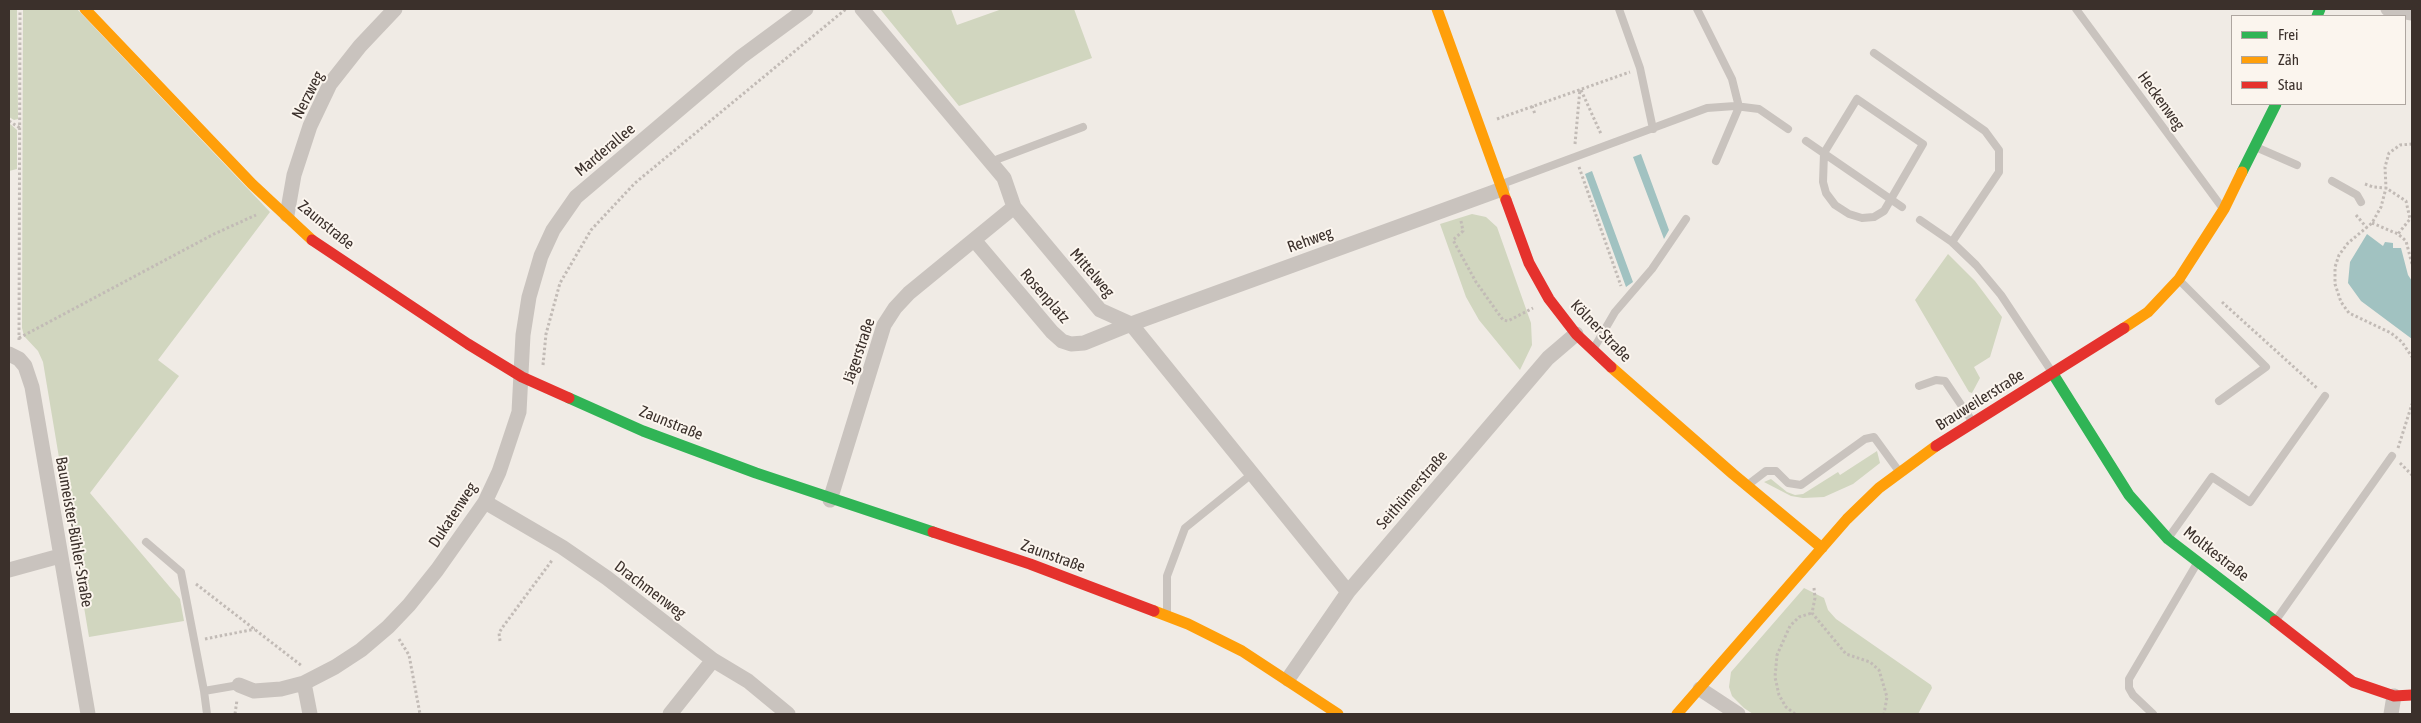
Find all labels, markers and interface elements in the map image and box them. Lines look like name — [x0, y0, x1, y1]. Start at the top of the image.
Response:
legend — [2231, 15, 2406, 105]
text: Frei — [2278, 26, 2298, 43]
text: Zäh — [2278, 51, 2299, 68]
street label: Nerzweg — [288, 68, 328, 122]
street label: Heckenweg — [2133, 68, 2189, 134]
text: Stau — [2278, 76, 2303, 93]
street label: Marderallee — [571, 119, 639, 181]
street label: Zaunstraße — [294, 196, 358, 254]
street label: Rehweg — [1285, 223, 1335, 257]
street label: Mittelweg — [1066, 245, 1118, 301]
street label: Rosenplatz — [1016, 265, 1074, 327]
street label: Kölner Straße — [1567, 296, 1635, 366]
street label: Jägerstraße — [839, 316, 879, 386]
street label: Brauweilerstraße — [1932, 365, 2028, 435]
street label: Zaunstraße — [636, 402, 706, 444]
street label: Seithümerstraße — [1373, 447, 1451, 533]
street label: Baumeister-Bühler-Straße — [51, 455, 97, 609]
street label: Dukatenweg — [425, 479, 481, 551]
street label: Moltkestraße — [2179, 522, 2253, 586]
street label: Zaunstraße — [1018, 536, 1088, 576]
street label: Drachmenweg — [610, 557, 690, 623]

